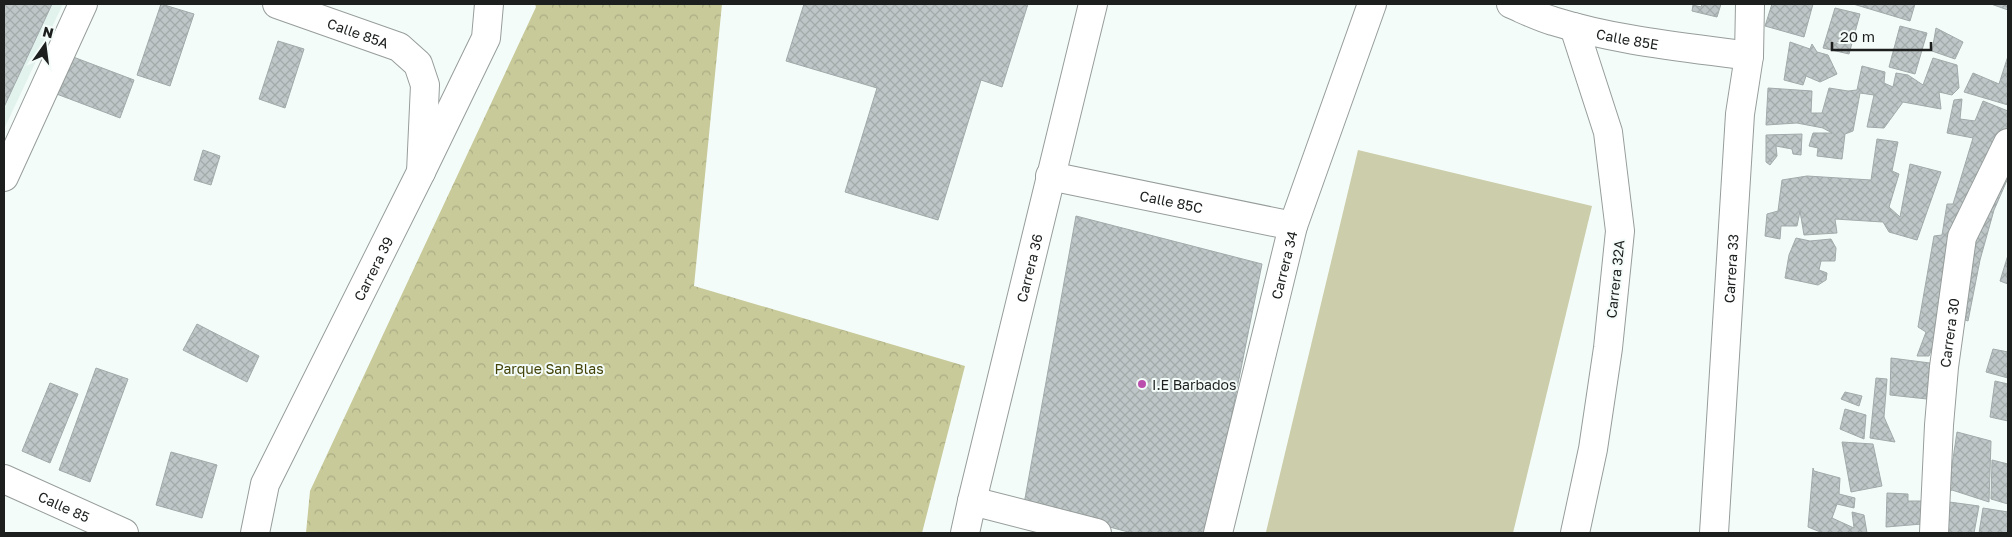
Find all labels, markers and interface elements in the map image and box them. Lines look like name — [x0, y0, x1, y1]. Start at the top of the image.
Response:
street label: Calle 85A — [325, 14, 392, 51]
north arrow — [20, 20, 70, 70]
scale bar — [1832, 20, 1931, 52]
text: N — [41, 22, 55, 41]
street label: Calle 85E — [1595, 24, 1660, 52]
text: 20 m — [1840, 27, 1875, 45]
street label: Calle 85C — [1138, 186, 1205, 216]
street label: Carrera 34 — [1267, 229, 1300, 301]
street label: Carrera 36 — [1012, 232, 1045, 304]
street label: Carrera 39 — [350, 233, 396, 303]
street label: Carrera 33 — [1720, 233, 1741, 304]
street label: Carrera 32A — [1602, 238, 1628, 319]
street label: Carrera 30 — [1936, 297, 1962, 369]
park label: Parque San Blas — [494, 360, 604, 377]
place label: I.E Barbados — [1152, 376, 1236, 393]
marker: I.E Barbados — [1136, 378, 1148, 390]
street label: Calle 85 — [36, 487, 93, 525]

